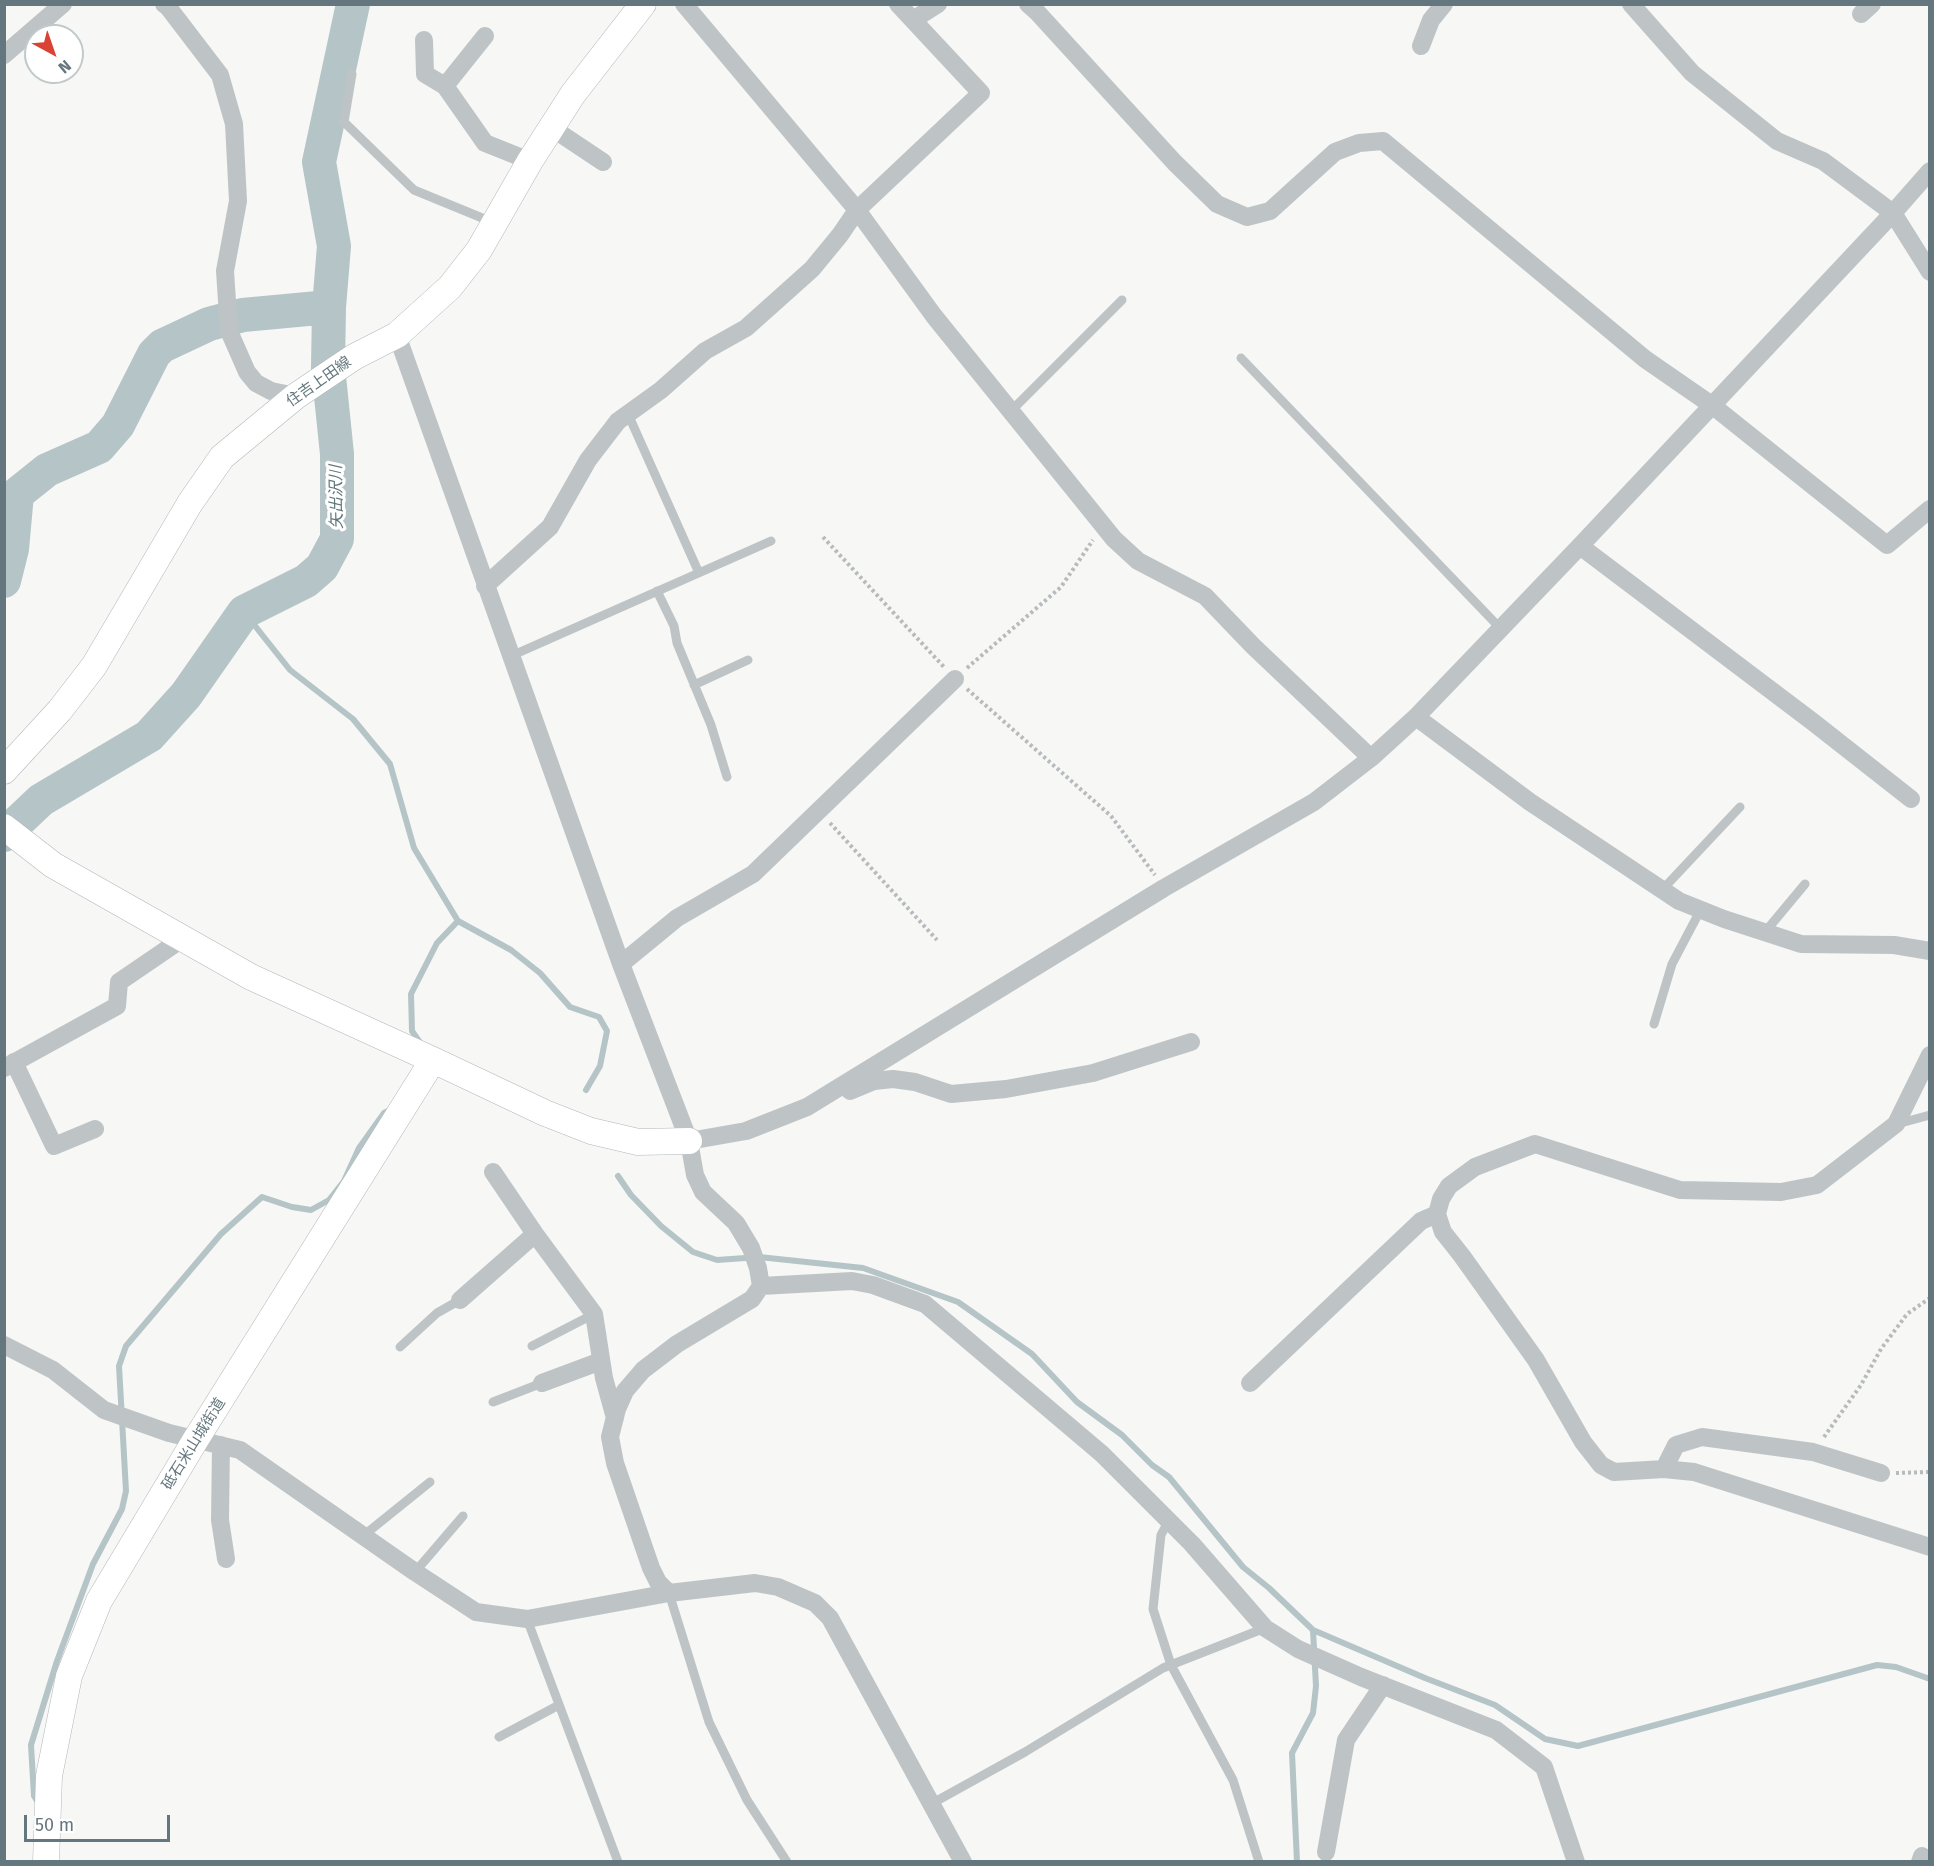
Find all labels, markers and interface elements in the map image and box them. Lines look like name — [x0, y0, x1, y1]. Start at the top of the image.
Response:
north arrow — [24, 24, 84, 84]
text: N — [54, 56, 75, 77]
street label: 住吉上田線 — [283, 353, 355, 411]
water label: 矢出沢川 — [327, 465, 347, 529]
street label: 砥石米山城街道 — [159, 1395, 229, 1493]
scale bar — [27, 1803, 172, 1841]
text: 50 m — [35, 1814, 74, 1836]

